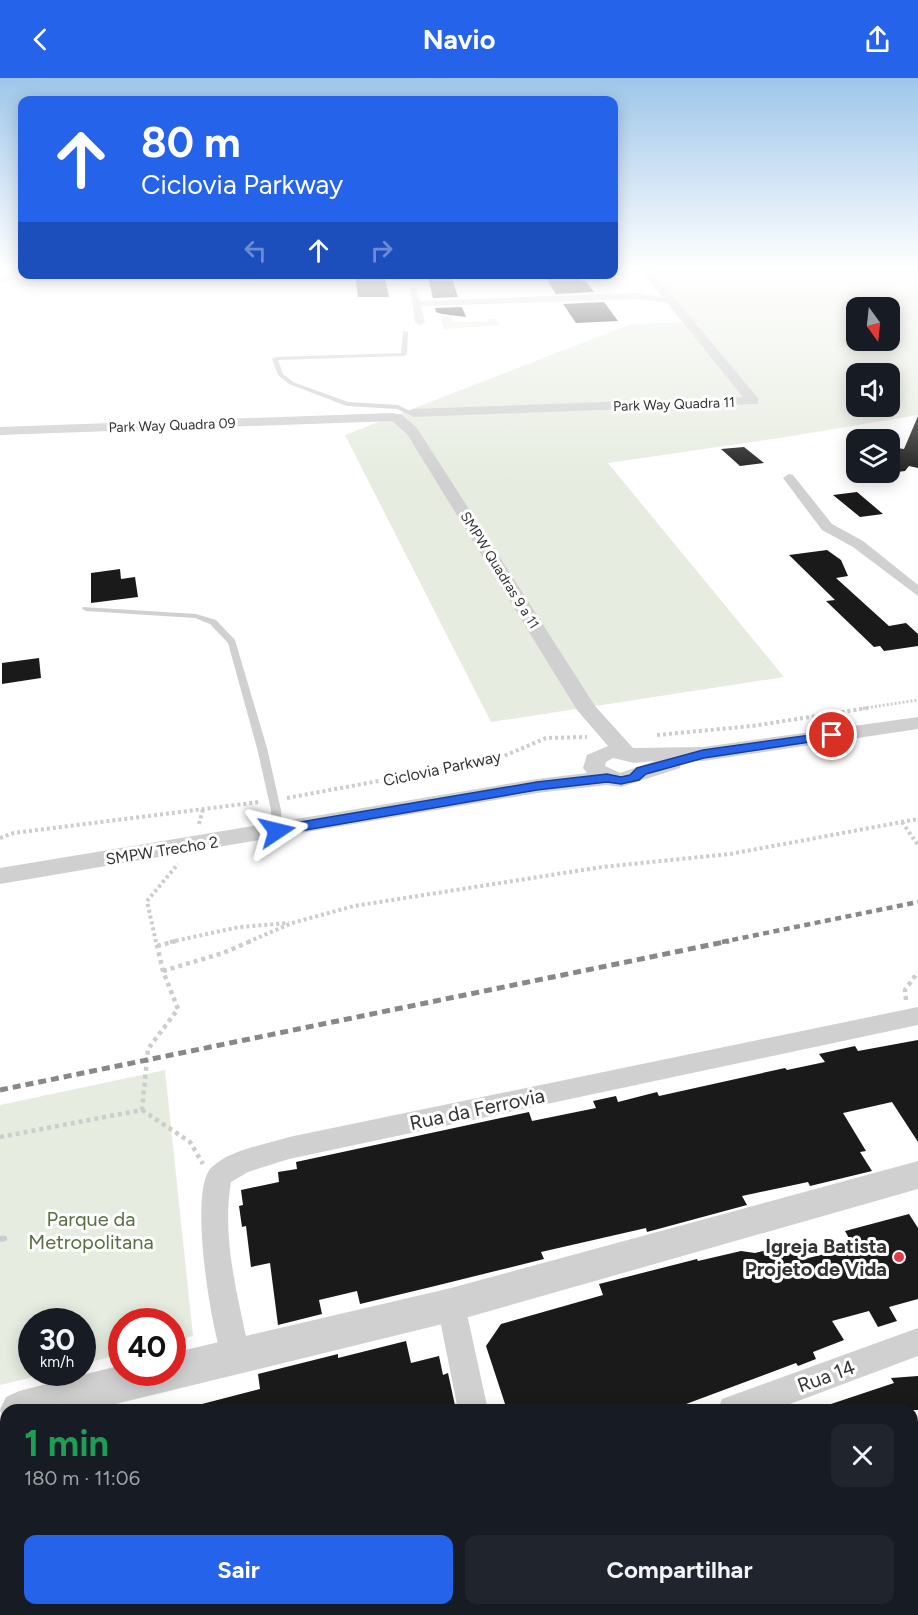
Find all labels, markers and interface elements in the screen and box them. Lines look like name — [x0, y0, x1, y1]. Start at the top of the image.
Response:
icon: back — [24, 23, 57, 56]
text: Navio — [423, 23, 495, 56]
icon: share — [861, 23, 894, 56]
text: 80 m — [141, 117, 241, 168]
icon: ahead — [42, 120, 120, 198]
text: Ciclovia Parkway — [141, 168, 343, 201]
icon: left — [239, 234, 272, 267]
icon: ahead — [302, 234, 335, 267]
icon: right — [365, 234, 398, 267]
north arrow — [846, 297, 900, 351]
map controls — [846, 297, 900, 483]
button: sound — [846, 363, 900, 417]
street label: Park Way Quadra 11 — [613, 394, 735, 415]
street label: Park Way Quadra 09 — [108, 415, 236, 436]
button: layers — [846, 429, 900, 483]
street label: SMPW Quadras 9 a 11 — [457, 509, 543, 632]
pin — [806, 709, 857, 760]
icon: arrive — [815, 718, 848, 751]
street label: Ciclovia Parkway — [381, 747, 503, 790]
position arrow — [245, 799, 309, 863]
street label: SMPW Trecho 2 — [104, 832, 220, 869]
street label: Rua da Ferrovia — [407, 1083, 547, 1135]
park label: Parque da Metropolitana — [28, 1207, 154, 1254]
place label: Igreja Batista Projeto de Vida — [745, 1234, 887, 1281]
marker: Igreja Batista Projeto de Vida — [892, 1250, 906, 1264]
speed limit sign: 40 — [108, 1308, 186, 1386]
text: 30 — [39, 1321, 75, 1358]
text: km/h — [40, 1353, 74, 1371]
street label: Rua 14 — [794, 1355, 858, 1397]
text: 1 min — [24, 1422, 109, 1465]
button: close — [831, 1424, 894, 1487]
text: 180 m · 11:06 — [24, 1466, 140, 1490]
button: Sair — [24, 1535, 453, 1604]
button: Compartilhar — [465, 1535, 894, 1604]

